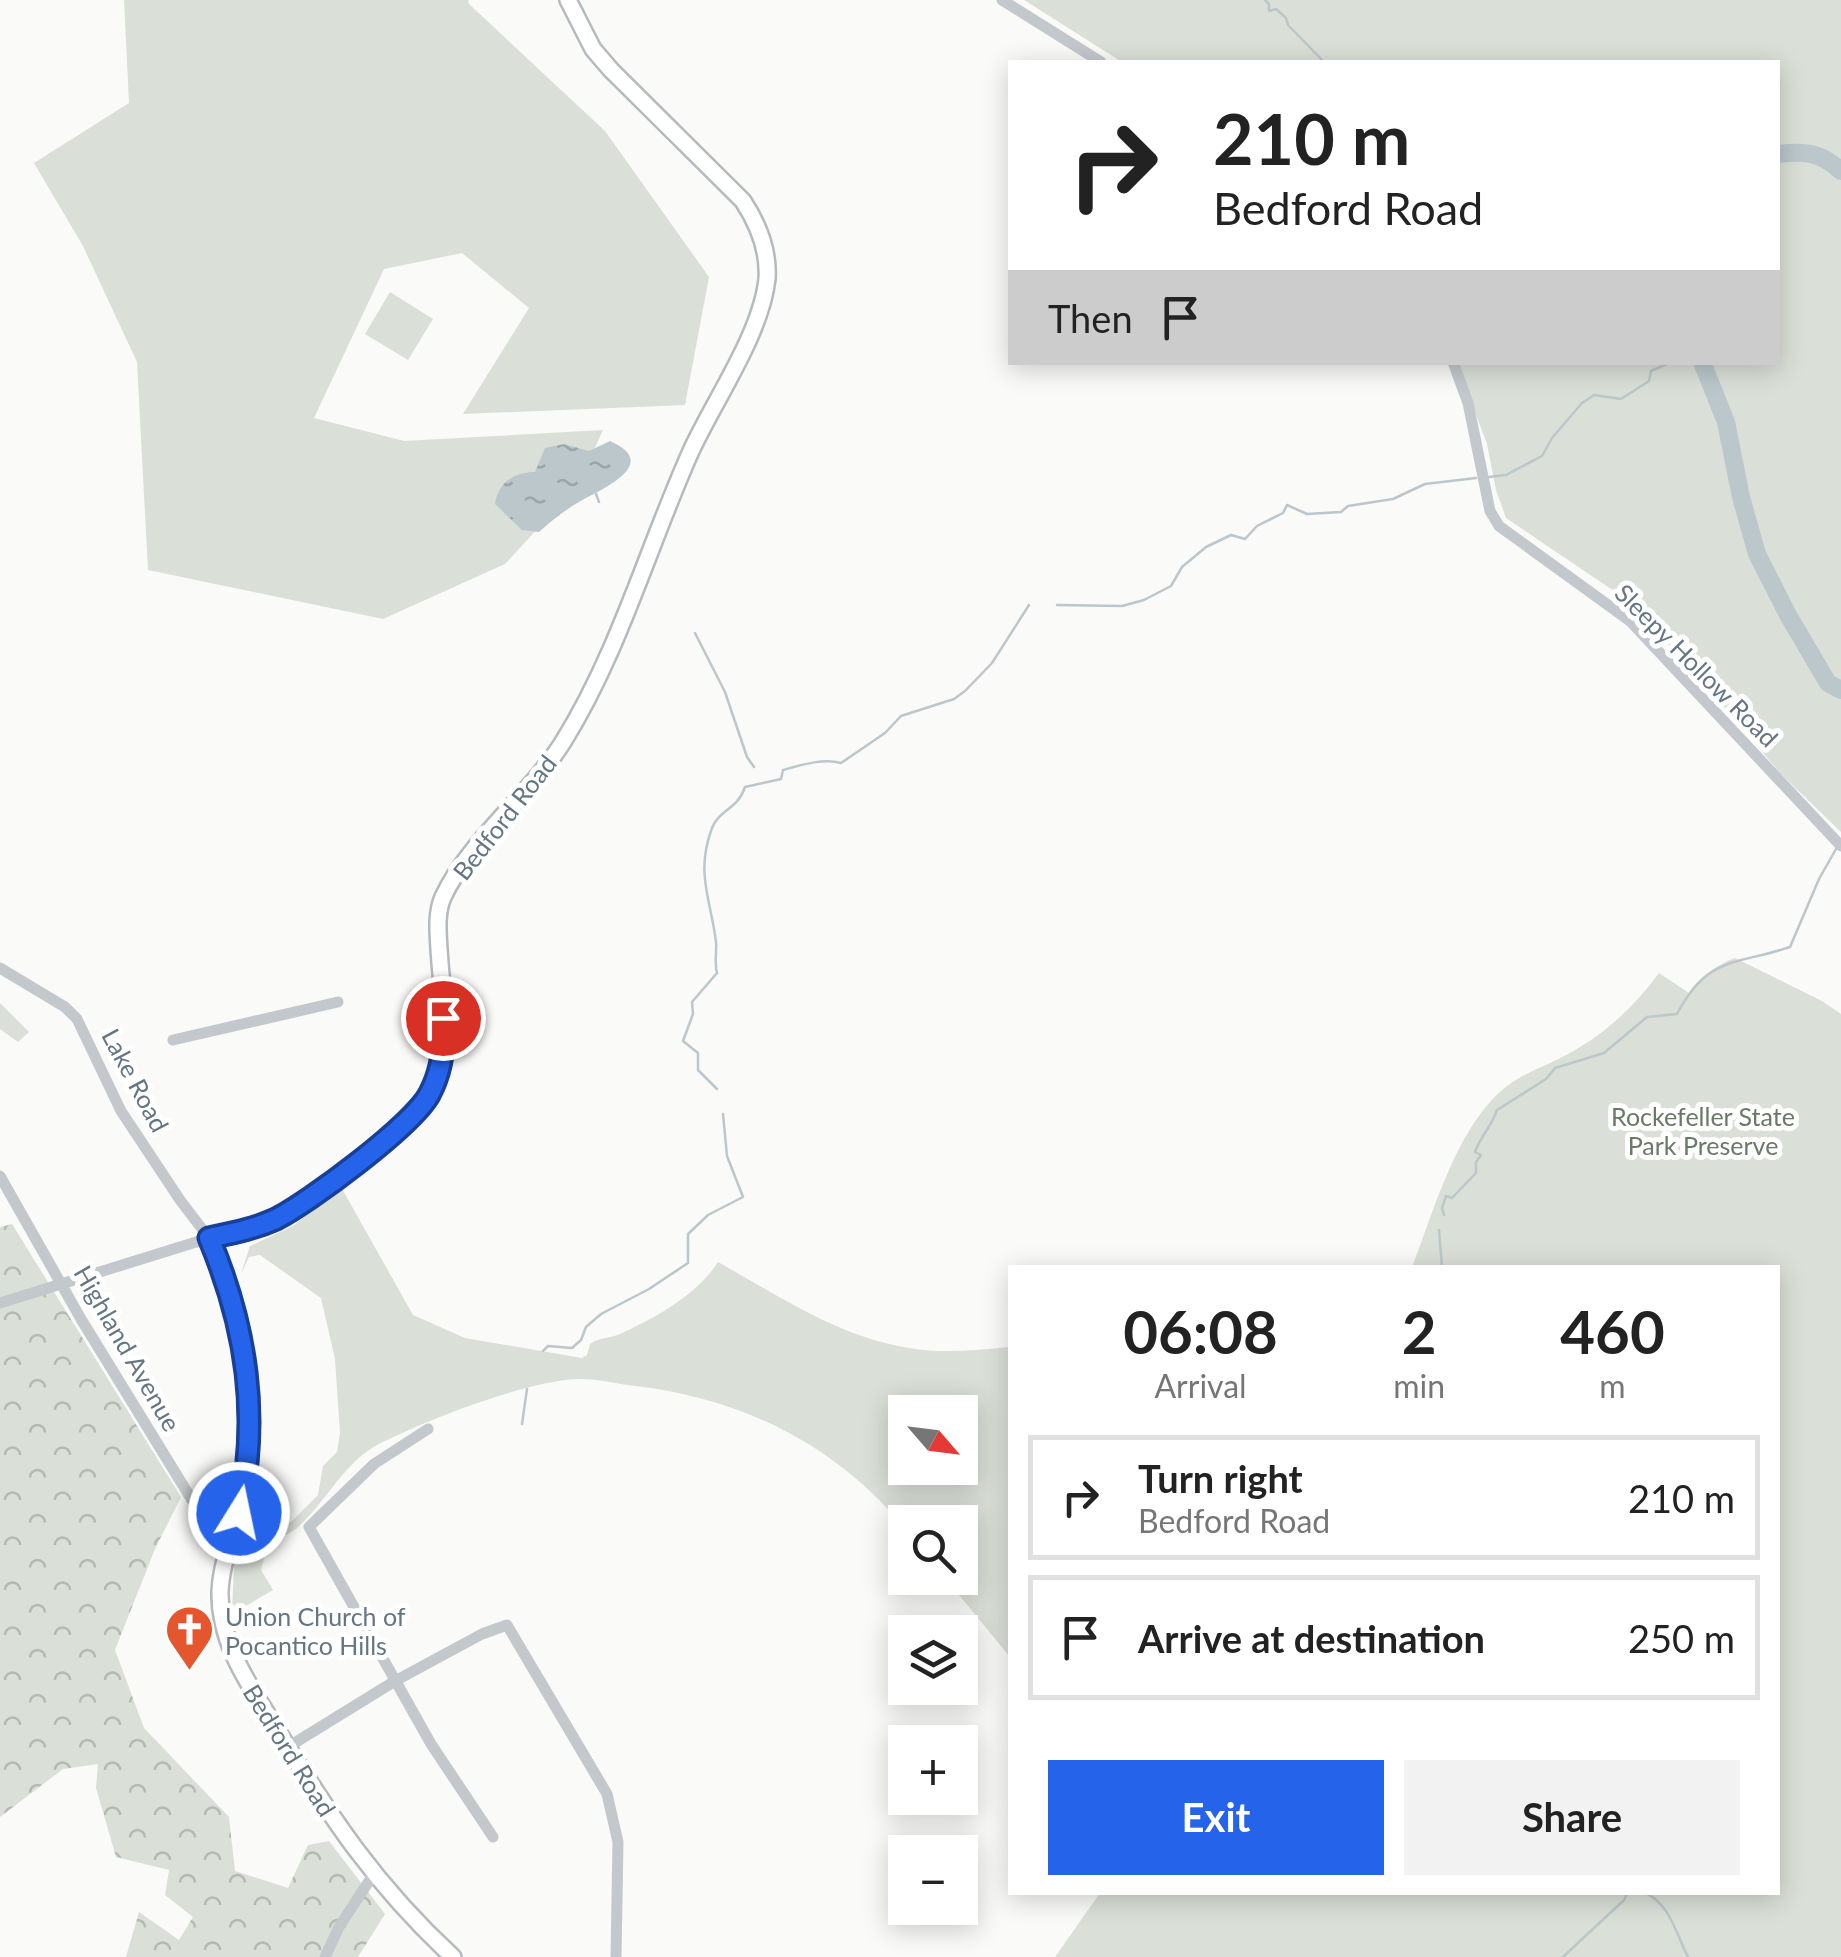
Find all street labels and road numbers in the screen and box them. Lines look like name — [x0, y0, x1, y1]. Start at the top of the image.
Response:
street label: Sleepy Hollow Road — [1609, 577, 1785, 753]
street label: Bedford Road — [446, 749, 562, 885]
street label: Lake Road — [96, 1023, 176, 1137]
street label: Highland Avenue — [68, 1260, 188, 1436]
street label: Bedford Road — [237, 1678, 343, 1822]

